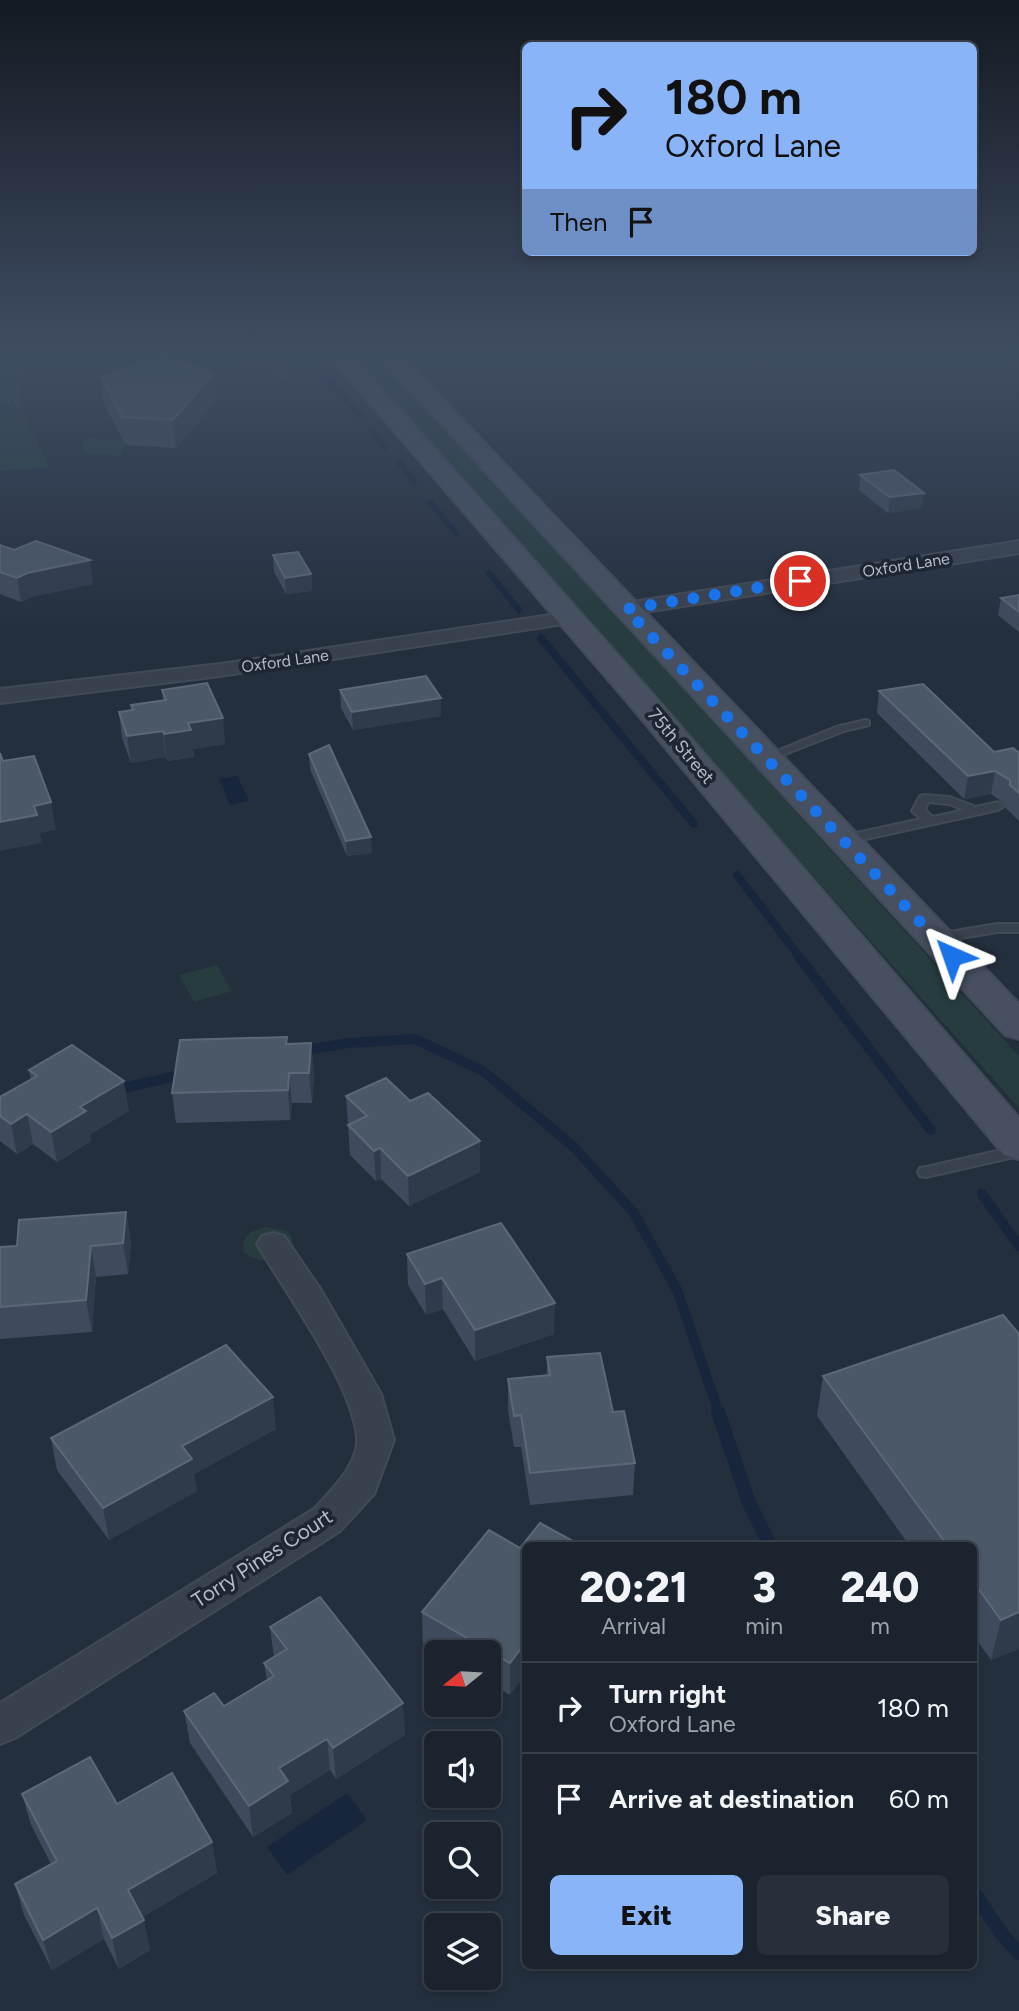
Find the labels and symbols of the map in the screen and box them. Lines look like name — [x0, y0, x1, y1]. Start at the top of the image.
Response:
street label: Oxford Lane — [861, 549, 951, 581]
pin — [770, 551, 830, 611]
street label: Oxford Lane — [240, 645, 330, 677]
street label: 75th Street — [643, 704, 719, 788]
position arrow — [915, 919, 989, 993]
street label: Torry Pines Court — [187, 1503, 337, 1613]
north arrow — [424, 1640, 500, 1717]

